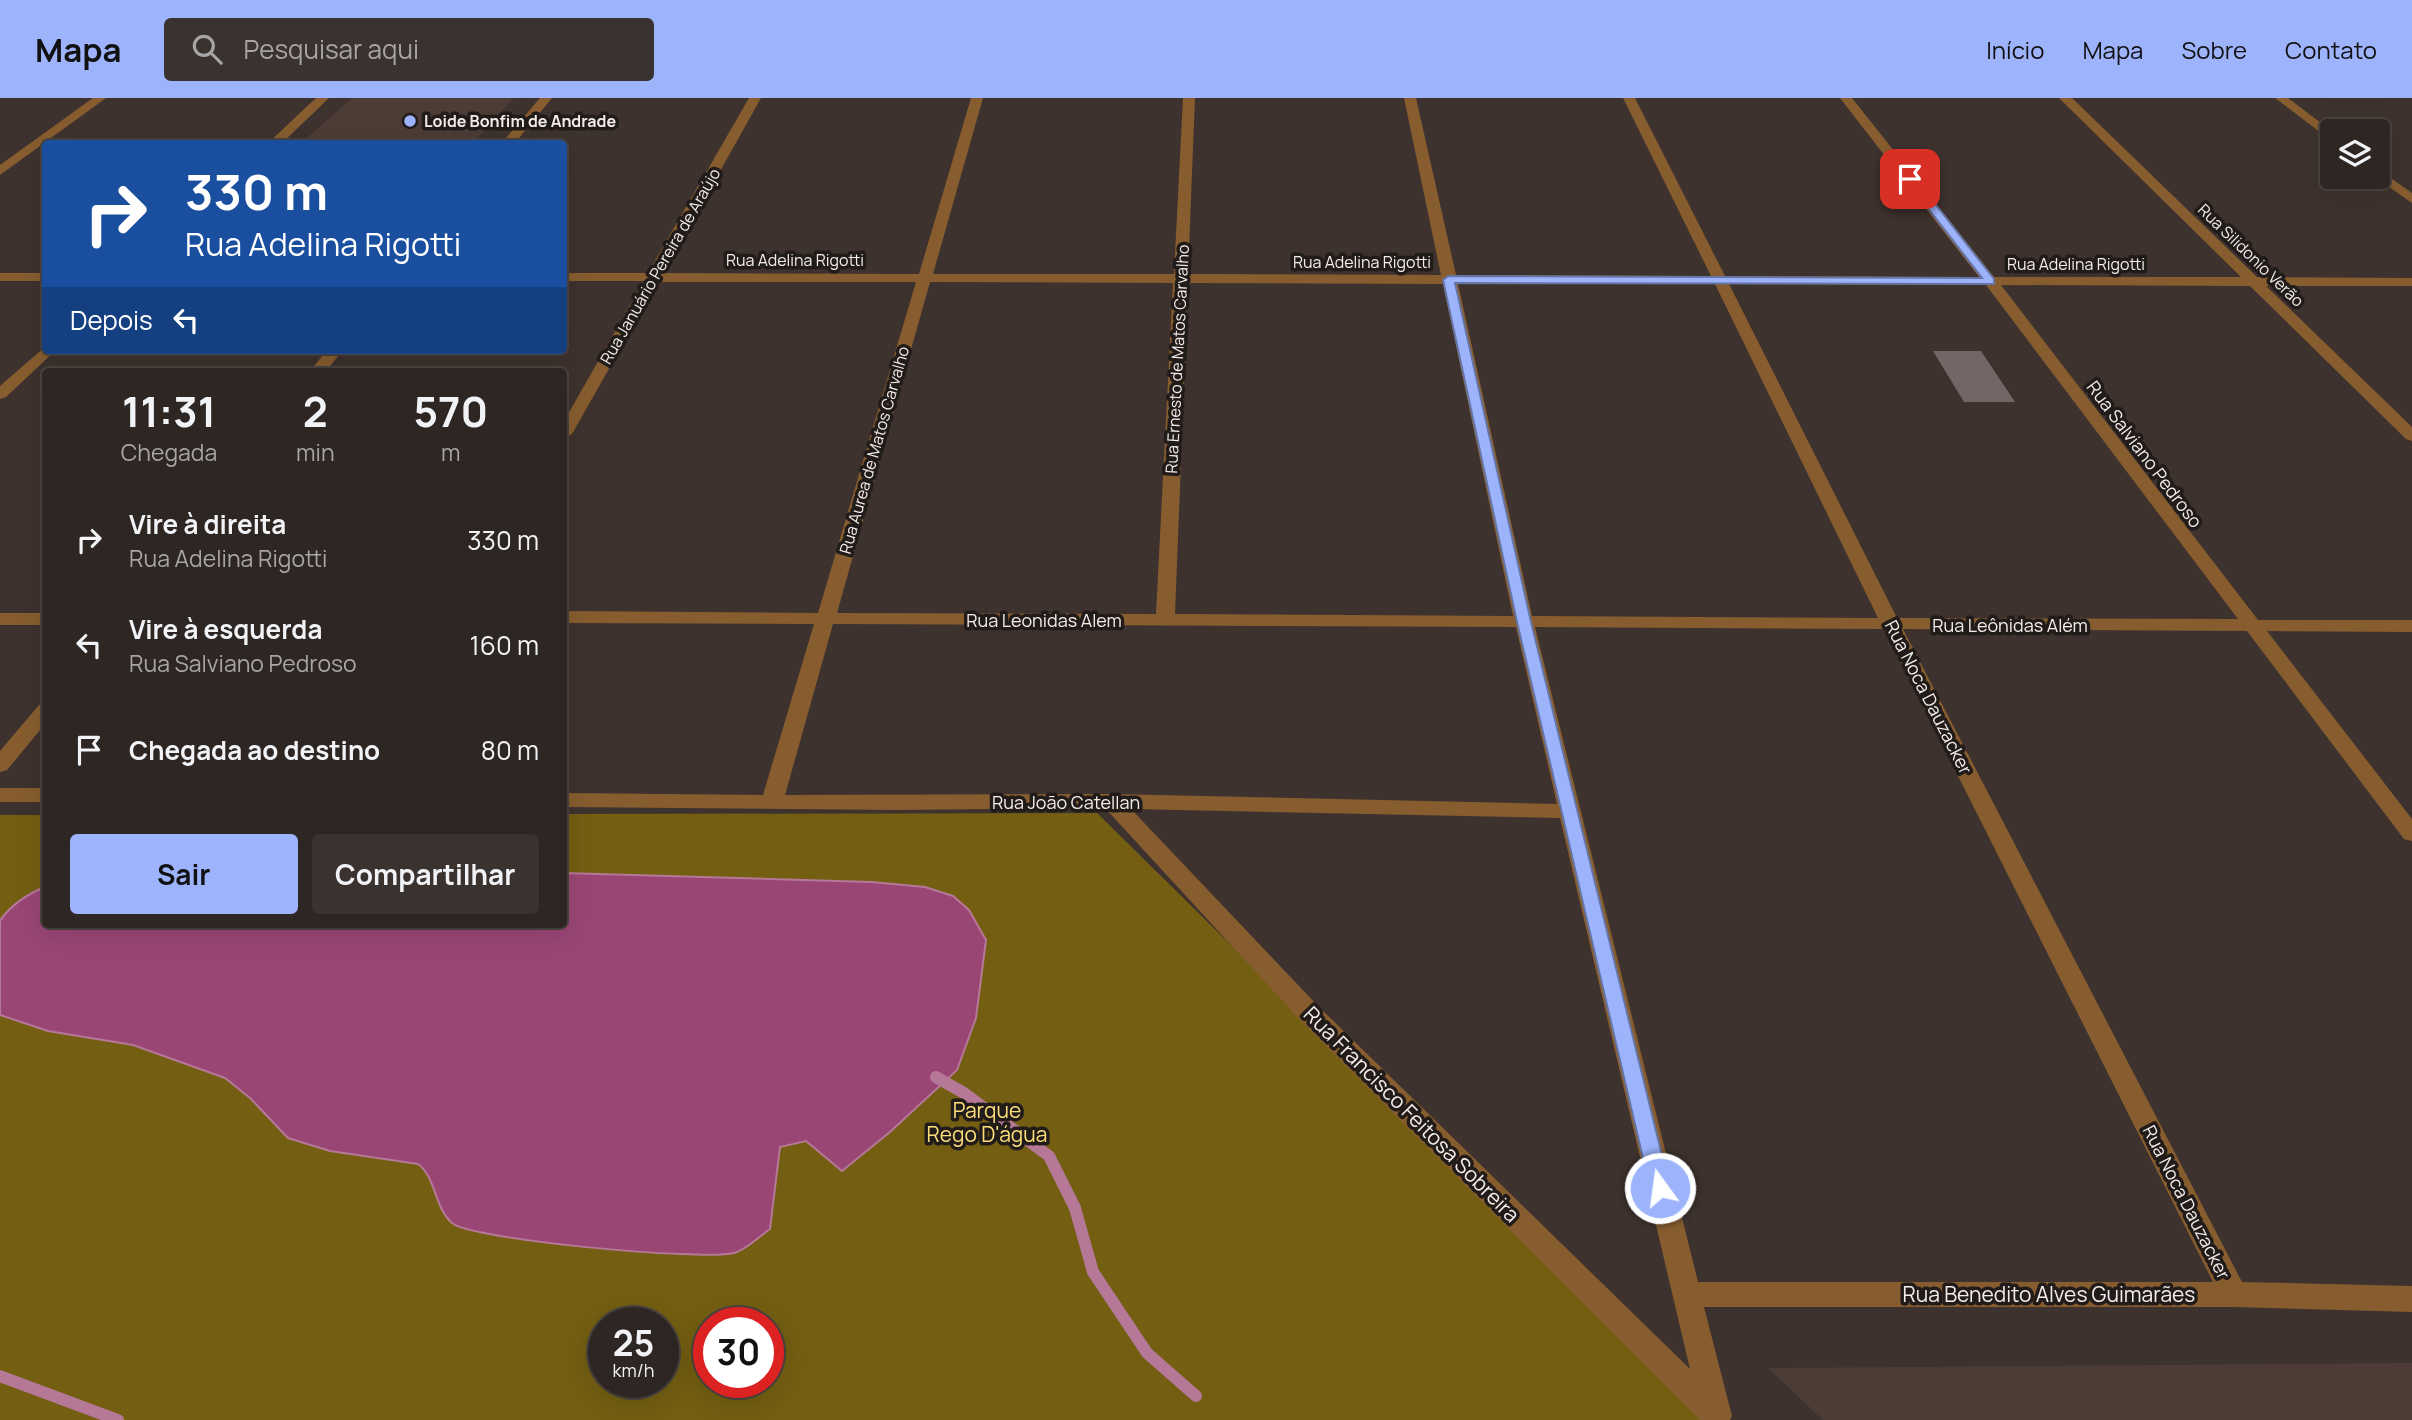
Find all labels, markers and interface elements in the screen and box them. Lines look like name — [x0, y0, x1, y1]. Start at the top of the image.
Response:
search box — [164, 18, 654, 81]
text: Mapa — [35, 27, 122, 72]
icon: search — [188, 30, 226, 68]
text: Pesquisar aqui — [244, 31, 419, 67]
text: Início — [1986, 33, 2044, 66]
text: Mapa — [2082, 33, 2143, 66]
text: Sobre — [2181, 33, 2247, 66]
text: Contato — [2285, 33, 2377, 66]
place label: Loide Bonfim de Andrade — [424, 110, 616, 132]
marker: Loide Bonfim de Andrade — [402, 113, 418, 129]
map controls — [2320, 119, 2390, 189]
button: layers — [2320, 119, 2390, 189]
pin — [1880, 149, 1940, 209]
text: 330 m — [185, 158, 328, 225]
icon: arrive — [1891, 160, 1929, 198]
street label: Rua Januário Pereira de Araújo — [595, 164, 725, 368]
icon: right — [70, 168, 161, 259]
street label: Rua Silidonio Verão — [2193, 199, 2309, 311]
text: Rua Adelina Rigotti — [185, 222, 461, 266]
street label: Rua Ernesto de Matos Carvalho — [1160, 244, 1194, 474]
street label: Rua Adelina Rigotti — [726, 249, 864, 271]
street label: Rua Adelina Rigotti — [1293, 251, 1431, 273]
street label: Rua Adelina Rigotti — [2007, 253, 2145, 275]
icon: left — [167, 301, 205, 339]
text: Depois — [70, 302, 153, 338]
street label: Rua Aurea de Matos Carvalho — [834, 344, 914, 556]
street label: Rua Salviano Pedroso — [2082, 376, 2208, 532]
text: 11:31 — [122, 382, 216, 440]
text: 2 — [303, 382, 328, 440]
text: 570 — [413, 382, 488, 440]
text: Chegada — [121, 436, 217, 468]
text: min — [296, 436, 335, 468]
text: m — [441, 436, 461, 468]
text: Vire à direita — [129, 506, 286, 542]
icon: right — [70, 521, 108, 559]
text: 330 m — [467, 522, 539, 558]
text: Rua Adelina Rigotti — [129, 542, 327, 574]
street label: Rua Leonidas Alem — [966, 608, 1122, 632]
text: Vire à esquerda — [129, 611, 322, 647]
street label: Rua Leônidas Além — [1932, 613, 2088, 637]
street label: Rua Noca Dauzacker — [1880, 616, 1978, 778]
icon: left — [70, 626, 108, 664]
text: 160 m — [470, 627, 539, 663]
text: Rua Salviano Pedroso — [129, 647, 357, 679]
icon: arrive — [70, 731, 108, 769]
text: Chegada ao destino — [129, 732, 380, 768]
text: 80 m — [481, 732, 539, 768]
street label: Rua João Catellan — [992, 790, 1140, 814]
button: Sair — [70, 834, 298, 914]
button: Compartilhar — [312, 834, 539, 914]
street label: Rua Francisco Feitosa Sobreira — [1298, 1000, 1526, 1228]
park label: Parque Rego D'água — [927, 1096, 1047, 1148]
street label: Rua Noca Dauzacker — [2138, 1121, 2236, 1283]
position arrow — [1623, 1151, 1697, 1225]
street label: Rua Benedito Alves Guimarães — [1903, 1280, 2195, 1308]
speed limit sign: 30 — [693, 1307, 784, 1398]
text: 25 — [613, 1319, 654, 1367]
text: km/h — [613, 1358, 654, 1382]

